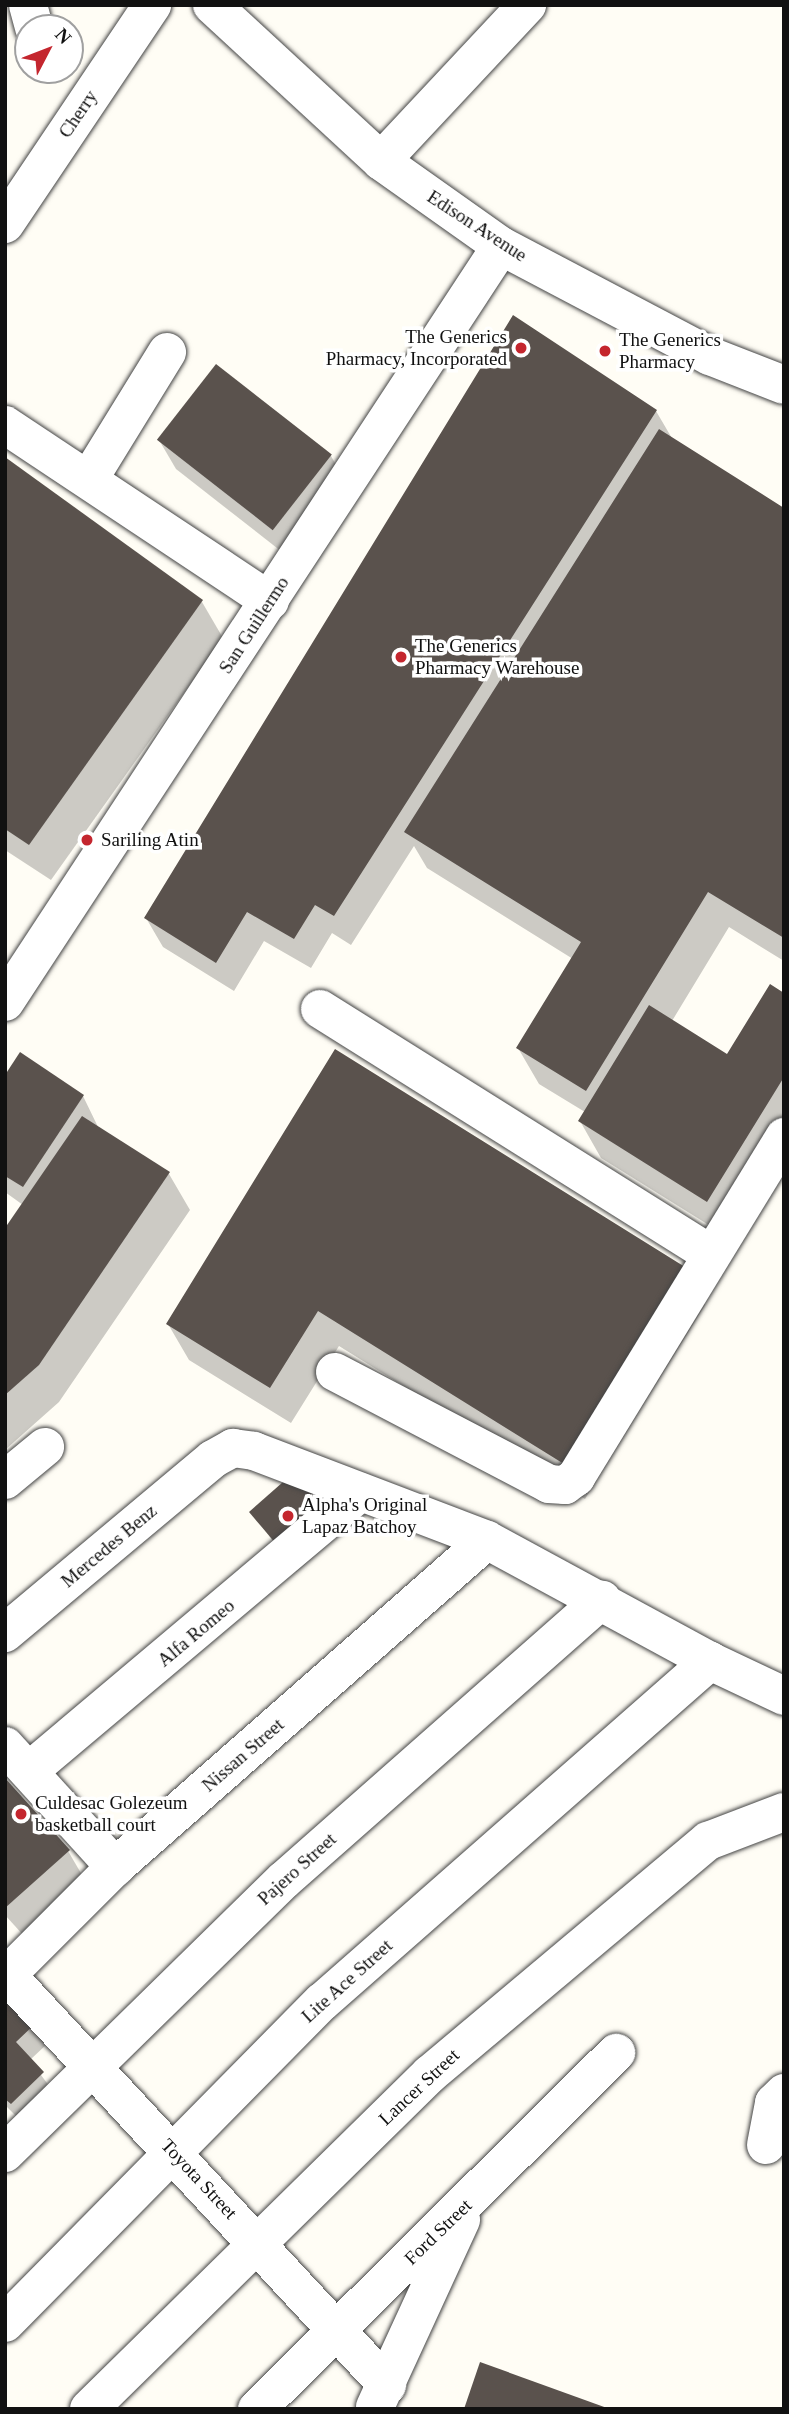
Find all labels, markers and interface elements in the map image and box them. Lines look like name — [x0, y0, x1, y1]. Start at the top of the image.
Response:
north arrow — [14, 14, 84, 84]
text: N — [51, 24, 76, 48]
street label: Cherry — [54, 86, 102, 142]
street label: Edison Avenue — [422, 185, 532, 267]
place label: The Generics Pharmacy, Incorporated — [326, 326, 507, 370]
place label: The Generics Pharmacy — [619, 329, 721, 373]
marker: The Generics Pharmacy, Incorporated — [513, 340, 529, 356]
marker: The Generics Pharmacy — [597, 343, 613, 359]
street label: San Guillermo — [214, 572, 294, 678]
place label: The Generics Pharmacy Warehouse — [415, 635, 580, 679]
marker: The Generics Pharmacy Warehouse — [393, 649, 409, 665]
place label: Sariling Atin — [101, 829, 200, 851]
marker: Sariling Atin — [79, 832, 95, 848]
place label: Alpha's Original Lapaz Batchoy — [302, 1494, 427, 1538]
street label: Mercedes Benz — [57, 1499, 161, 1593]
marker: Alpha's Original Lapaz Batchoy — [280, 1508, 296, 1524]
street label: Alfa Romeo — [153, 1594, 239, 1672]
street label: Nissan Street — [197, 1713, 289, 1797]
place label: Culdesac Golezeum basketball court — [35, 1792, 187, 1836]
marker: Culdesac Golezeum basketball court — [13, 1806, 29, 1822]
street label: Pajero Street — [253, 1828, 341, 1910]
street label: Lite Ace Street — [297, 1934, 397, 2028]
street label: Lancer Street — [374, 2044, 464, 2130]
street label: Toyota Street — [156, 2134, 242, 2224]
street label: Ford Street — [400, 2194, 476, 2270]

